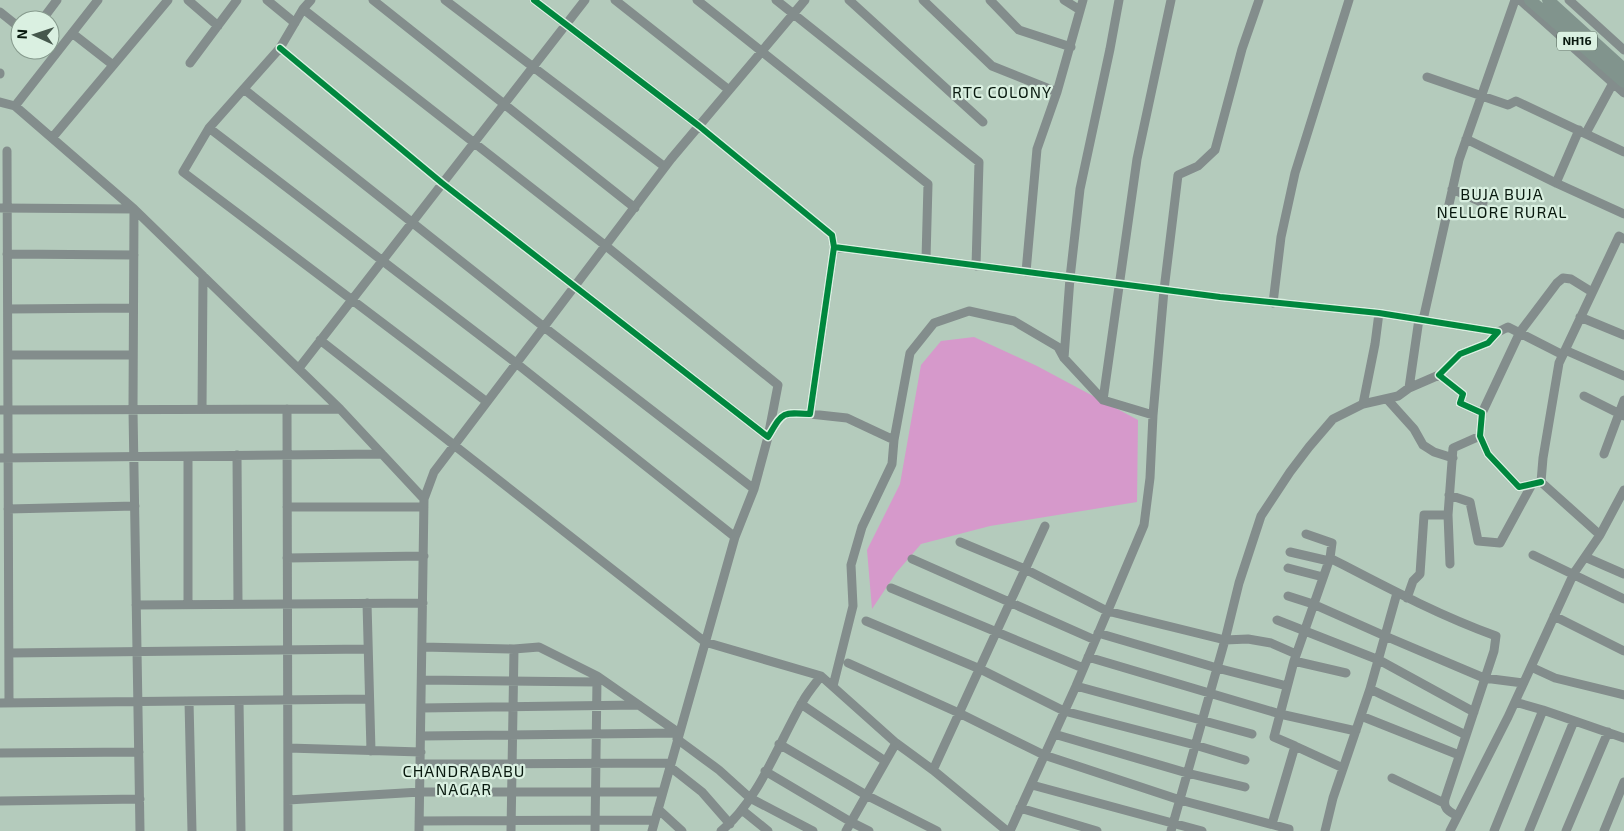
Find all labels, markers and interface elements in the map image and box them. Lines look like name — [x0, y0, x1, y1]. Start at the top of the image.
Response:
north arrow — [10, 10, 60, 60]
text: N — [13, 29, 30, 40]
road number: NH16 — [1557, 31, 1597, 50]
district label: RTC COLONY — [952, 82, 1052, 101]
district label: BUJA BUJA NELLORE RURAL — [1436, 184, 1568, 221]
district label: CHANDRABABU NAGAR — [403, 761, 525, 798]

